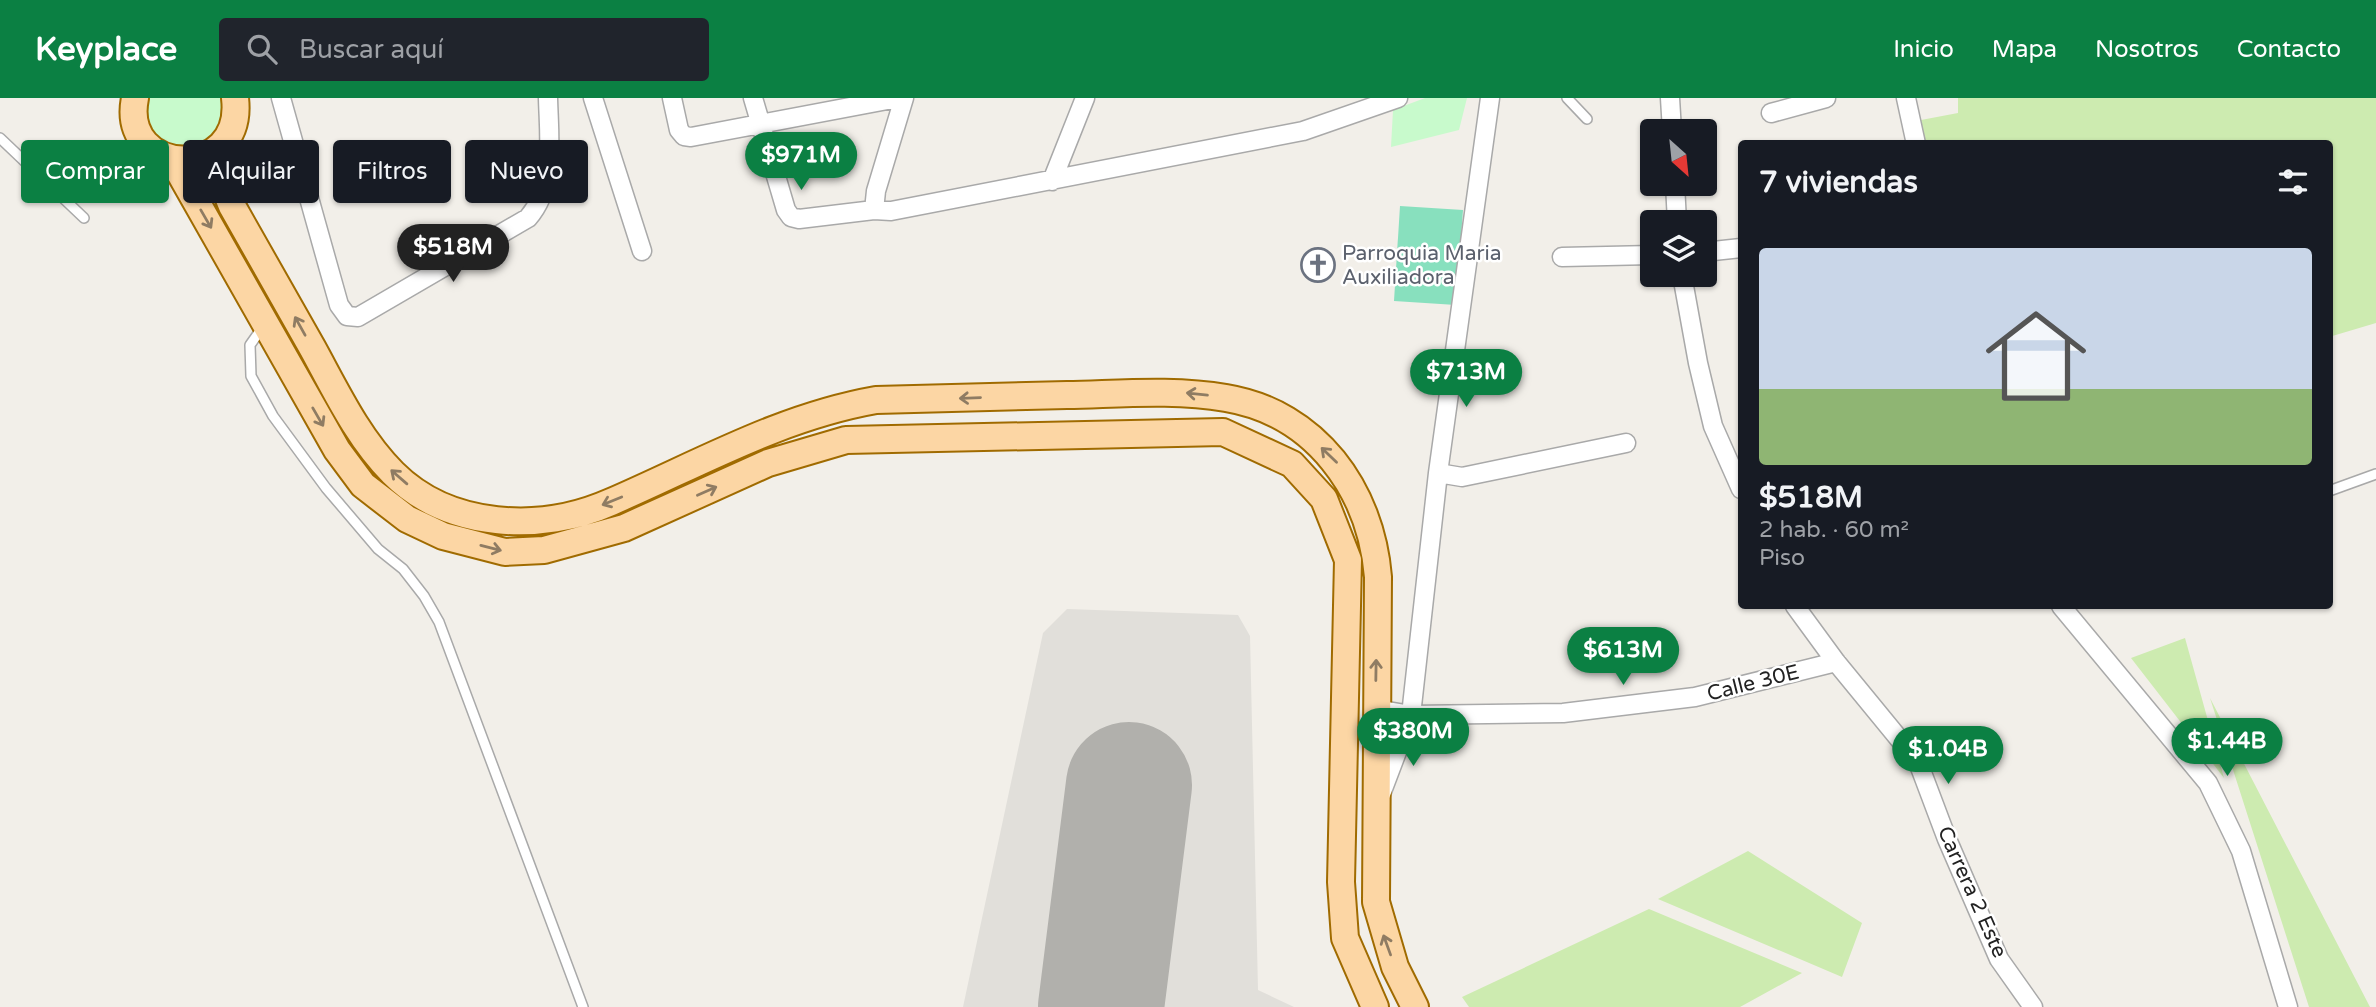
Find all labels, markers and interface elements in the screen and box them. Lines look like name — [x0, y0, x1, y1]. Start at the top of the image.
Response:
search box — [219, 18, 709, 81]
text: Keyplace — [35, 30, 177, 69]
icon: search — [243, 30, 281, 68]
text: Buscar aquí — [299, 34, 444, 65]
text: Inicio — [1893, 35, 1954, 64]
text: Mapa — [1992, 35, 2057, 64]
text: Nosotros — [2095, 35, 2199, 64]
text: Contacto — [2237, 35, 2341, 64]
north arrow — [1640, 119, 1717, 196]
map controls — [1640, 119, 1717, 287]
pin: $971M — [752, 132, 850, 192]
chip: Comprar — [21, 140, 169, 203]
chip: Alquilar — [183, 140, 319, 203]
chip: Filtros — [333, 140, 451, 203]
chip: Nuevo — [465, 140, 588, 203]
text: $971M — [761, 141, 841, 169]
icon: filters — [2274, 163, 2312, 201]
text: 7 viviendas — [1759, 164, 1918, 201]
one-way arrow — [199, 208, 213, 228]
button: layers — [1640, 210, 1717, 287]
pin: $518M — [404, 225, 502, 284]
text: $518M — [413, 233, 493, 261]
place label: Parroquia Maria Auxiliadora — [1342, 241, 1502, 290]
church icon: Parroquia Maria Auxiliadora — [1299, 246, 1337, 284]
icon: home — [1973, 293, 2099, 419]
one-way arrow — [293, 316, 307, 336]
pin: $713M — [1417, 350, 1515, 409]
text: $713M — [1426, 358, 1506, 386]
one-way arrow — [1186, 388, 1209, 401]
one-way arrow — [958, 391, 981, 404]
one-way arrow — [311, 406, 325, 426]
one-way arrow — [1321, 446, 1338, 463]
one-way arrow — [390, 469, 408, 485]
text: $518M — [1759, 479, 1863, 516]
one-way arrow — [696, 484, 718, 497]
one-way arrow — [602, 495, 624, 508]
text: 2 hab. · 60 m² — [1759, 516, 1909, 544]
one-way arrow — [479, 542, 502, 555]
text: Piso — [1759, 544, 1805, 572]
pin: $613M — [1574, 628, 1672, 687]
text: $613M — [1583, 636, 1663, 664]
one-way arrow — [1370, 659, 1383, 682]
street label: Calle 30E — [1704, 660, 1802, 706]
pin: $380M — [1364, 708, 1462, 768]
text: $380M — [1373, 717, 1453, 745]
pin: $1.44B — [2170, 718, 2284, 778]
pin: $1.04B — [1891, 726, 2005, 786]
text: $1.44B — [2188, 727, 2266, 755]
text: $1.04B — [1908, 735, 1988, 763]
street label: Carrera 2 Este — [1932, 822, 2012, 962]
one-way arrow — [1380, 934, 1392, 956]

